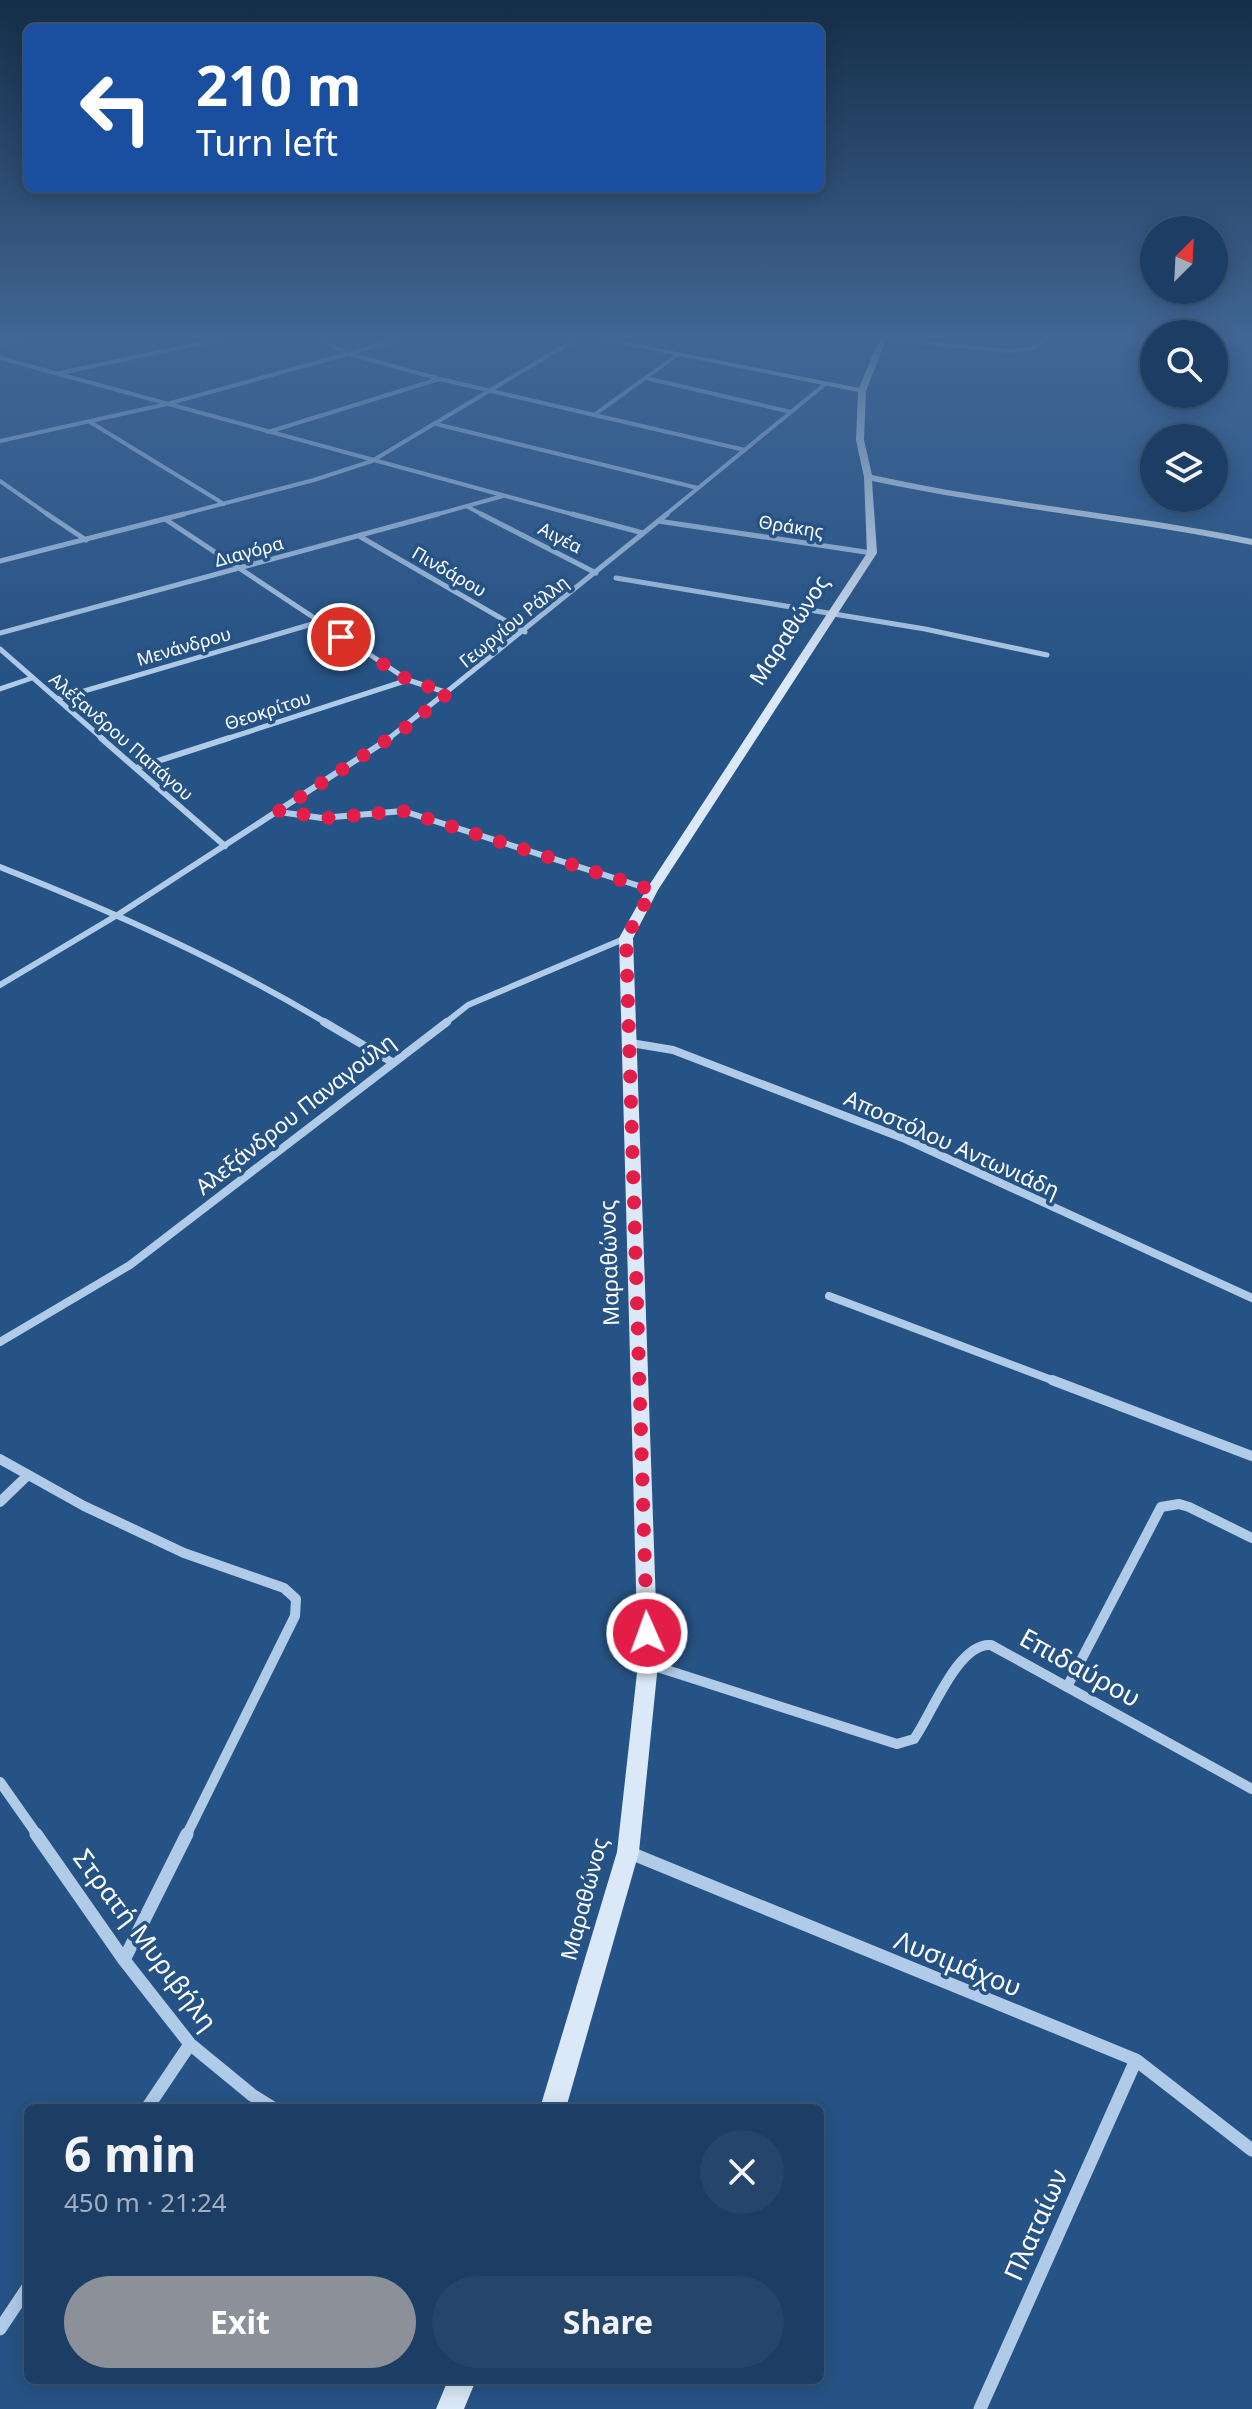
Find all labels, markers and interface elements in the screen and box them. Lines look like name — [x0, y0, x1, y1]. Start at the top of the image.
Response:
text: 210 m — [196, 46, 361, 122]
icon: left — [64, 56, 168, 160]
text: Turn left — [196, 118, 338, 167]
north arrow — [1140, 216, 1228, 304]
map controls — [1140, 216, 1228, 512]
button: search — [1140, 320, 1228, 408]
button: layers — [1140, 424, 1228, 512]
street label: Θράκης — [757, 509, 826, 543]
street label: Αιγέα — [535, 516, 586, 558]
street label: Διαγόρα — [212, 530, 286, 572]
street label: Πινδάρου — [408, 540, 491, 602]
street label: Μαραθώνος — [741, 569, 835, 690]
street label: Γεωργίου Ράλλη — [454, 570, 573, 673]
pin — [307, 603, 375, 671]
icon: arrive — [319, 615, 363, 659]
street label: Μενάνδρου — [134, 621, 234, 671]
street label: Αλέξανδρου Παπάγου — [45, 667, 199, 806]
street label: Θεοκρίτου — [221, 685, 314, 735]
street label: Αλεξάνδρου Παναγούλη — [188, 1026, 400, 1201]
street label: Αποστόλου Αντωνιάδη — [840, 1082, 1065, 1204]
street label: Μαραθώνος — [591, 1200, 625, 1326]
position arrow — [605, 1591, 689, 1675]
street label: Επιδαύρου — [1014, 1619, 1147, 1715]
street label: Μαραθώνος — [552, 1834, 614, 1963]
street label: Στρατή Μυριβήλη — [66, 1841, 226, 2038]
street label: Λυσιμάχου — [890, 1921, 1027, 2005]
text: 6 min — [64, 2121, 196, 2186]
button: close — [700, 2130, 784, 2214]
street label: Πλαταίων — [995, 2163, 1076, 2286]
text: 450 m · 21:24 — [64, 2184, 227, 2220]
button: Exit — [64, 2276, 416, 2368]
button: Share — [432, 2276, 784, 2368]

